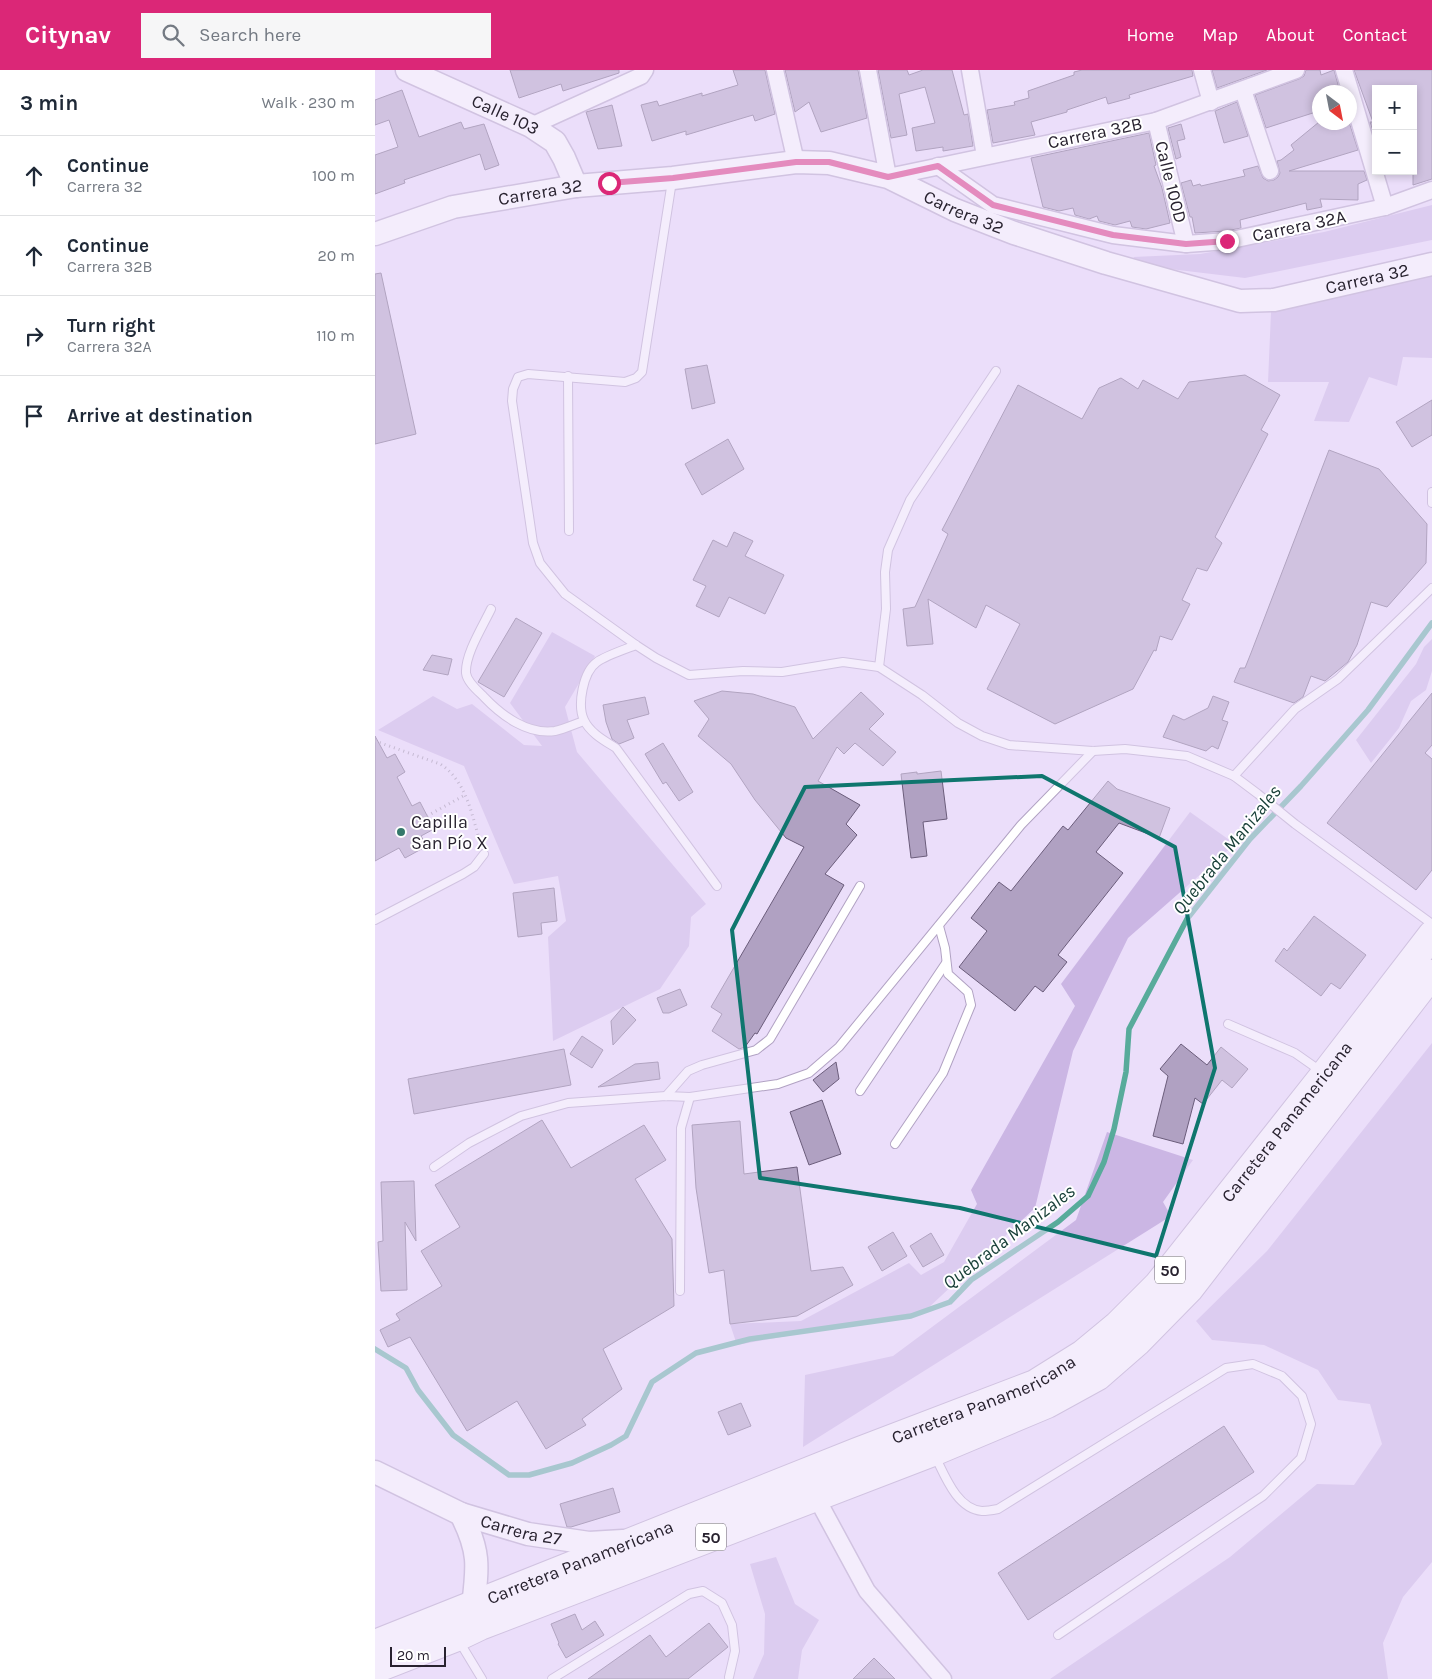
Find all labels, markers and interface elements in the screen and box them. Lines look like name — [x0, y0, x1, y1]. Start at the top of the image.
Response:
search box — [141, 13, 491, 58]
text: Citynav — [25, 21, 111, 49]
icon: search — [159, 21, 187, 49]
text: Search here — [199, 24, 301, 46]
text: Home — [1126, 24, 1174, 46]
text: Map — [1202, 24, 1238, 46]
text: About — [1266, 24, 1315, 46]
text: Contact — [1343, 24, 1407, 46]
north arrow — [1312, 85, 1357, 130]
map controls — [1372, 85, 1417, 175]
button: + — [1372, 85, 1417, 130]
street label: Calle 103 — [468, 90, 544, 140]
text: 3 min — [20, 91, 78, 115]
text: Walk · 230 m — [261, 93, 355, 112]
street label: Carrera 32B — [1046, 112, 1144, 154]
button: − — [1372, 130, 1417, 175]
street label: Calle 100D — [1150, 139, 1192, 225]
text: Continue — [67, 155, 149, 177]
icon: ahead — [20, 162, 48, 190]
text: 100 m — [312, 166, 355, 185]
route start — [598, 172, 621, 195]
street label: Carrera 32 — [496, 175, 583, 210]
text: Carrera 32 — [67, 177, 143, 196]
street label: Carrera 32 — [920, 185, 1007, 239]
street label: Carrera 32A — [1250, 205, 1348, 247]
route end — [1216, 230, 1239, 253]
text: Continue — [67, 235, 149, 257]
icon: ahead — [20, 242, 48, 270]
text: 20 m — [317, 246, 355, 265]
text: Carrera 32B — [67, 257, 152, 276]
street label: Carrera 32 — [1323, 259, 1411, 299]
text: Turn right — [67, 315, 156, 337]
icon: right — [20, 322, 48, 350]
text: 110 m — [316, 326, 355, 345]
text: Carrera 32A — [67, 337, 152, 356]
icon: arrive — [20, 402, 48, 430]
text: Arrive at destination — [67, 405, 253, 427]
water label: Quebrada Manizales — [1168, 781, 1286, 919]
place label: Capilla San Pío X — [411, 811, 488, 854]
marker: Capilla San Pío X — [395, 826, 407, 838]
street label: Carretera Panamericana — [1217, 1037, 1357, 1207]
water label: Quebrada Manizales — [939, 1180, 1080, 1294]
road number: 50 — [1155, 1256, 1185, 1284]
street label: Carretera Panamericana — [888, 1350, 1080, 1449]
street label: Carrera 27 — [478, 1509, 564, 1550]
street label: Carretera Panamericana — [484, 1515, 677, 1609]
road number: 50 — [696, 1524, 726, 1550]
scale bar — [390, 1644, 446, 1667]
text: 20 m — [397, 1647, 430, 1664]

